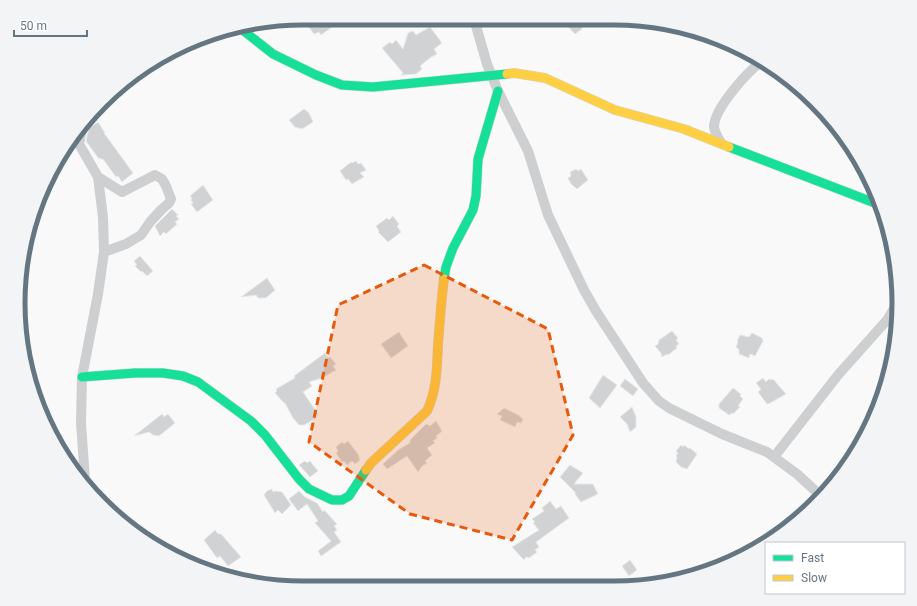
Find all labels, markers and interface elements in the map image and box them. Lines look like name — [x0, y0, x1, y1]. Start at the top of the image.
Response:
scale bar — [14, 12, 87, 38]
text: 50 m — [20, 19, 47, 33]
legend — [765, 542, 905, 594]
text: Fast — [801, 551, 824, 565]
text: Slow — [801, 571, 827, 585]

